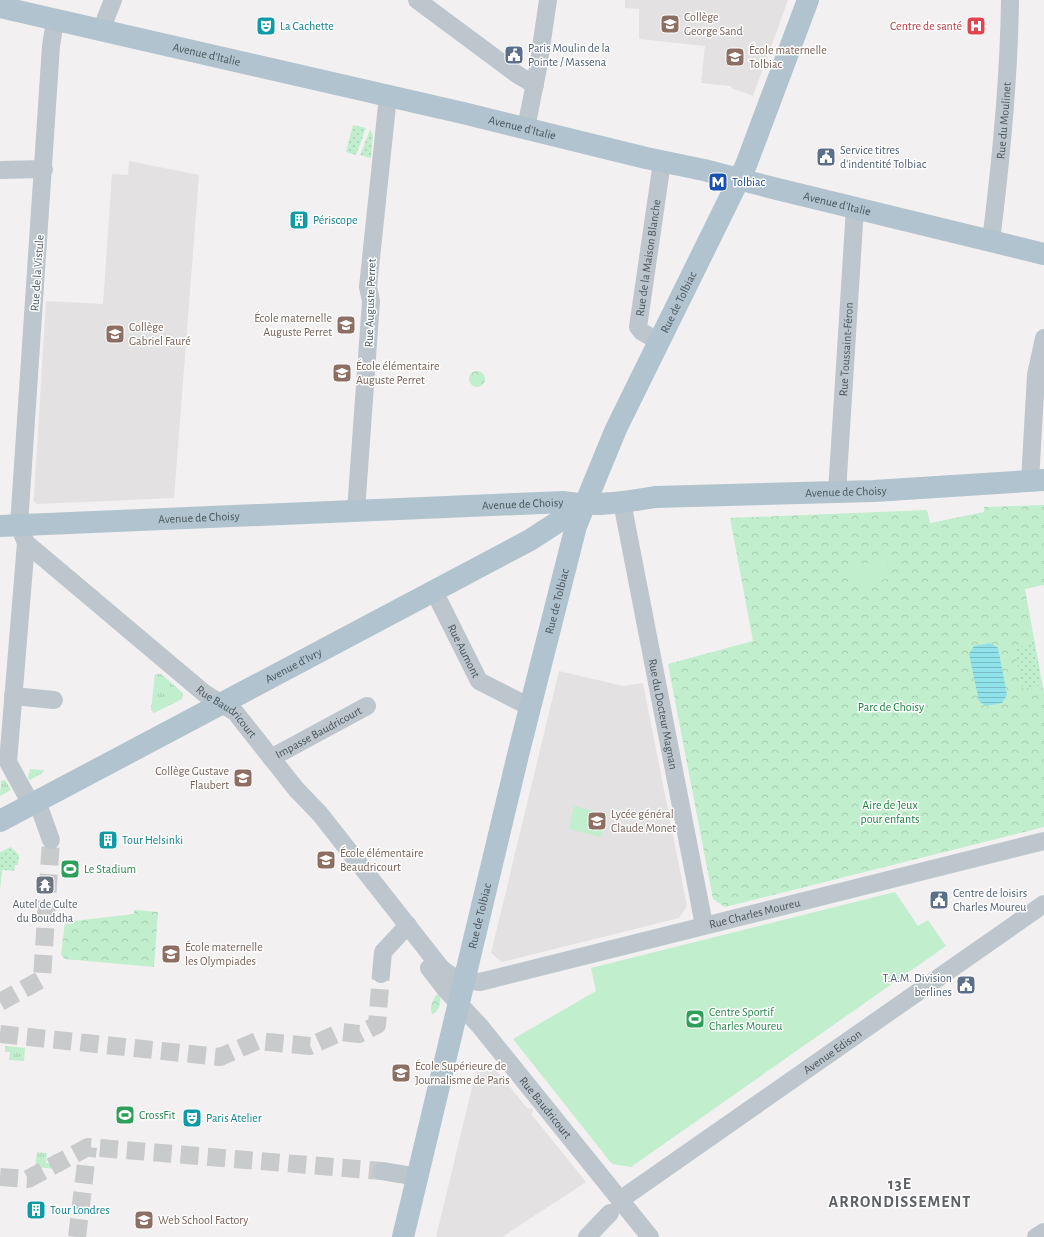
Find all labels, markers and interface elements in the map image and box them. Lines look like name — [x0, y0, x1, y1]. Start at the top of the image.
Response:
place label: Collège George Sand — [684, 11, 743, 37]
school or university icon: Collège George Sand — [659, 13, 681, 35]
theatre icon: La Cachette — [255, 15, 277, 37]
hospital icon: Centre de santé — [965, 15, 987, 37]
place label: La Cachette — [280, 20, 334, 32]
place label: Centre de santé — [890, 20, 962, 32]
street label: Avenue d'Italie — [172, 41, 242, 68]
place label: Paris Moulin de la Pointe / Massena — [528, 42, 611, 68]
place label: École maternelle Tolbiac — [749, 43, 827, 70]
public building icon: Paris Moulin de la Pointe / Massena — [503, 44, 525, 66]
school or university icon: École maternelle Tolbiac — [724, 46, 746, 68]
street label: Rue du Moulinet — [994, 82, 1013, 160]
street label: Avenue d'Italie — [487, 113, 557, 142]
place label: Service titres d'indentité Tolbiac — [840, 144, 927, 170]
public building icon: Service titres d'indentité Tolbiac — [815, 146, 837, 168]
metro station icon: Tolbiac — [707, 171, 729, 193]
place label: Tolbiac — [732, 176, 766, 188]
street label: Avenue d'Italie — [802, 190, 872, 218]
street label: Rue de la Maison Blanche — [634, 198, 663, 317]
building icon: Périscope — [288, 209, 310, 231]
place label: Périscope — [313, 214, 358, 226]
street label: Rue de la Vistule — [28, 234, 46, 312]
street label: Rue Auguste Perret — [362, 258, 378, 348]
street label: Rue de Tolbiac — [658, 269, 699, 335]
street label: Rue Toussaint-Féron — [837, 302, 855, 397]
place label: École maternelle Auguste Perret — [254, 311, 332, 338]
school or university icon: École maternelle Auguste Perret — [335, 314, 357, 336]
place label: Collège Gabriel Fauré — [129, 321, 191, 347]
school or university icon: Collège Gabriel Fauré — [104, 323, 126, 345]
place label: École élémentaire Auguste Perret — [356, 359, 440, 386]
school or university icon: École élémentaire Auguste Perret — [331, 362, 353, 384]
street label: Avenue de Choisy — [805, 484, 887, 499]
street label: Avenue de Choisy — [481, 496, 564, 511]
street label: Avenue de Choisy — [158, 510, 240, 525]
street label: Rue de Tolbiac — [543, 567, 571, 635]
street label: Rue Aumont — [446, 622, 482, 680]
street label: Avenue d'Ivry — [263, 646, 324, 685]
street label: Rue du Docteur Magnan — [647, 658, 680, 770]
street label: Rue Baudricourt — [194, 683, 259, 740]
park label: Parc de Choisy — [858, 701, 924, 714]
street label: Impasse Baudricourt — [273, 704, 364, 760]
place label: Collège Gustave Flaubert — [155, 765, 229, 791]
school or university icon: Collège Gustave Flaubert — [232, 767, 254, 789]
park label: Aire de Jeux pour enfants — [861, 799, 919, 825]
place label: Lycée général Claude Monet — [611, 808, 676, 834]
school or university icon: Lycée général Claude Monet — [586, 810, 608, 832]
building icon: Tour Helsinki — [97, 829, 119, 851]
place label: Tour Helsinki — [122, 834, 183, 846]
place label: École élémentaire Beaudricourt — [340, 846, 424, 873]
school or university icon: École élémentaire Beaudricourt — [315, 849, 337, 871]
sports icon: Le Stadium — [59, 858, 81, 880]
place label: Le Stadium — [84, 863, 136, 875]
temple icon: Autel de Culte du Bouddha — [34, 874, 56, 896]
street label: Rue de Tolbiac — [466, 882, 493, 950]
place label: Centre de loisirs Charles Moureu — [953, 887, 1027, 913]
public building icon: Centre de loisirs Charles Moureu — [928, 889, 950, 911]
street label: Rue Charles Moureu — [708, 896, 801, 931]
place label: Autel de Culte du Bouddha — [12, 898, 78, 924]
place label: École maternelle les Olympiades — [185, 940, 263, 968]
school or university icon: École maternelle les Olympiades — [160, 943, 182, 965]
place label: T.A.M. Division berlines — [883, 972, 952, 998]
public building icon: T.A.M. Division berlines — [955, 974, 977, 996]
place label: Centre Sportif Charles Moureu — [709, 1006, 782, 1032]
sports icon: Centre Sportif Charles Moureu — [684, 1008, 706, 1030]
street label: Avenue Edison — [801, 1027, 864, 1076]
place label: École Supérieure de Journalisme de Paris — [415, 1059, 510, 1086]
school or university icon: École Supérieure de Journalisme de Paris — [390, 1062, 412, 1084]
street label: Rue Baudricourt — [517, 1074, 574, 1141]
sports icon: CrossFit — [114, 1104, 136, 1126]
theatre icon: Paris Atelier — [181, 1107, 203, 1129]
place label: CrossFit — [139, 1109, 175, 1121]
place label: Paris Atelier — [206, 1112, 262, 1124]
district label: 13E ARRONDISSEMENT — [829, 1176, 971, 1210]
building icon: Tour Londres — [25, 1199, 47, 1221]
place label: Tour Londres — [50, 1204, 110, 1216]
school or university icon: Web School Factory — [133, 1209, 155, 1231]
place label: Web School Factory — [158, 1214, 248, 1227]

